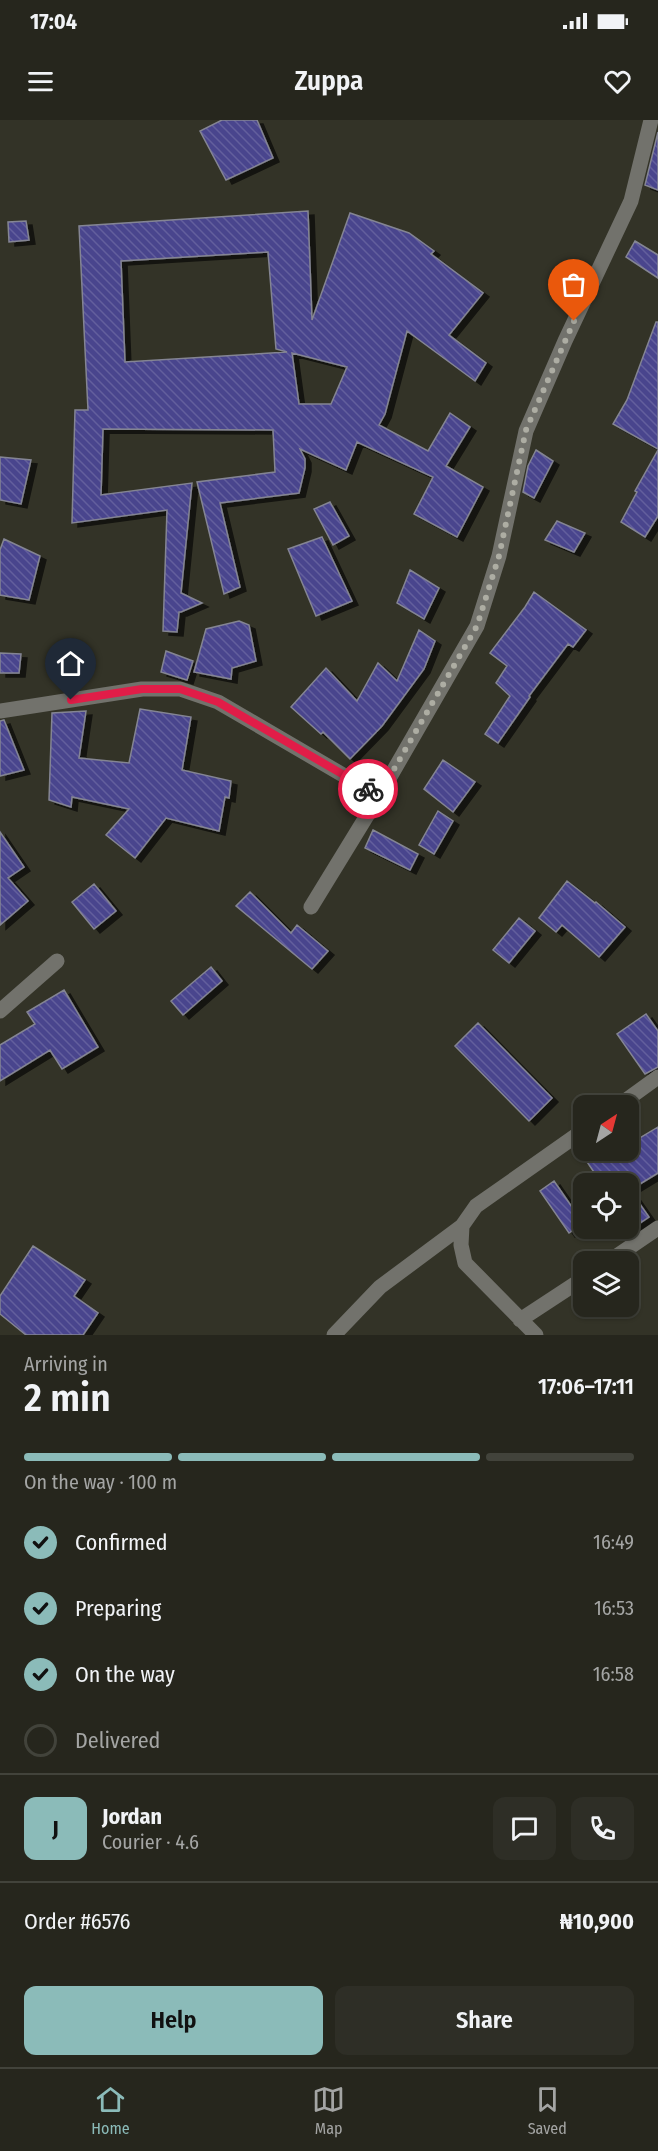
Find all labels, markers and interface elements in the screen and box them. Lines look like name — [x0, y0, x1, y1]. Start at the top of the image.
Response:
text: 17:04 — [30, 8, 77, 35]
icon: menu — [24, 65, 57, 98]
text: Zuppa — [294, 65, 364, 97]
icon: heart — [601, 65, 634, 98]
pin — [548, 259, 599, 321]
icon: bag — [557, 268, 590, 301]
pin — [45, 638, 96, 700]
icon: home — [54, 647, 87, 680]
courier — [338, 759, 398, 819]
icon: bike — [352, 773, 385, 806]
north arrow — [573, 1095, 639, 1161]
map controls — [573, 1095, 639, 1317]
button: locate — [573, 1173, 639, 1239]
button: layers — [573, 1251, 639, 1317]
text: Arriving in — [24, 1352, 108, 1376]
text: 17:06–17:11 — [538, 1373, 634, 1400]
text: 2 min — [24, 1375, 111, 1421]
text: On the way · 100 m — [24, 1470, 177, 1494]
icon: check — [24, 1526, 57, 1559]
text: Confirmed — [75, 1529, 168, 1556]
text: 16:49 — [593, 1530, 634, 1554]
icon: check — [24, 1592, 57, 1625]
text: Preparing — [75, 1595, 161, 1622]
text: 16:53 — [594, 1596, 634, 1620]
icon: check — [24, 1658, 57, 1691]
text: On the way — [75, 1661, 175, 1688]
text: 16:58 — [593, 1662, 634, 1686]
text: Delivered — [75, 1727, 160, 1754]
button: chat — [493, 1797, 556, 1860]
button: phone — [571, 1797, 634, 1860]
text: Jordan — [102, 1803, 162, 1830]
text: J — [52, 1815, 59, 1842]
text: Courier · 4.6 — [102, 1830, 199, 1854]
text: Order #6576 — [24, 1908, 131, 1935]
text: ₦10,900 — [560, 1908, 634, 1935]
button: Help — [24, 1986, 323, 2055]
button: Share — [335, 1986, 634, 2055]
tab: Home — [91, 2083, 130, 2138]
tab: Map — [312, 2083, 345, 2138]
tab: Saved — [528, 2083, 567, 2138]

